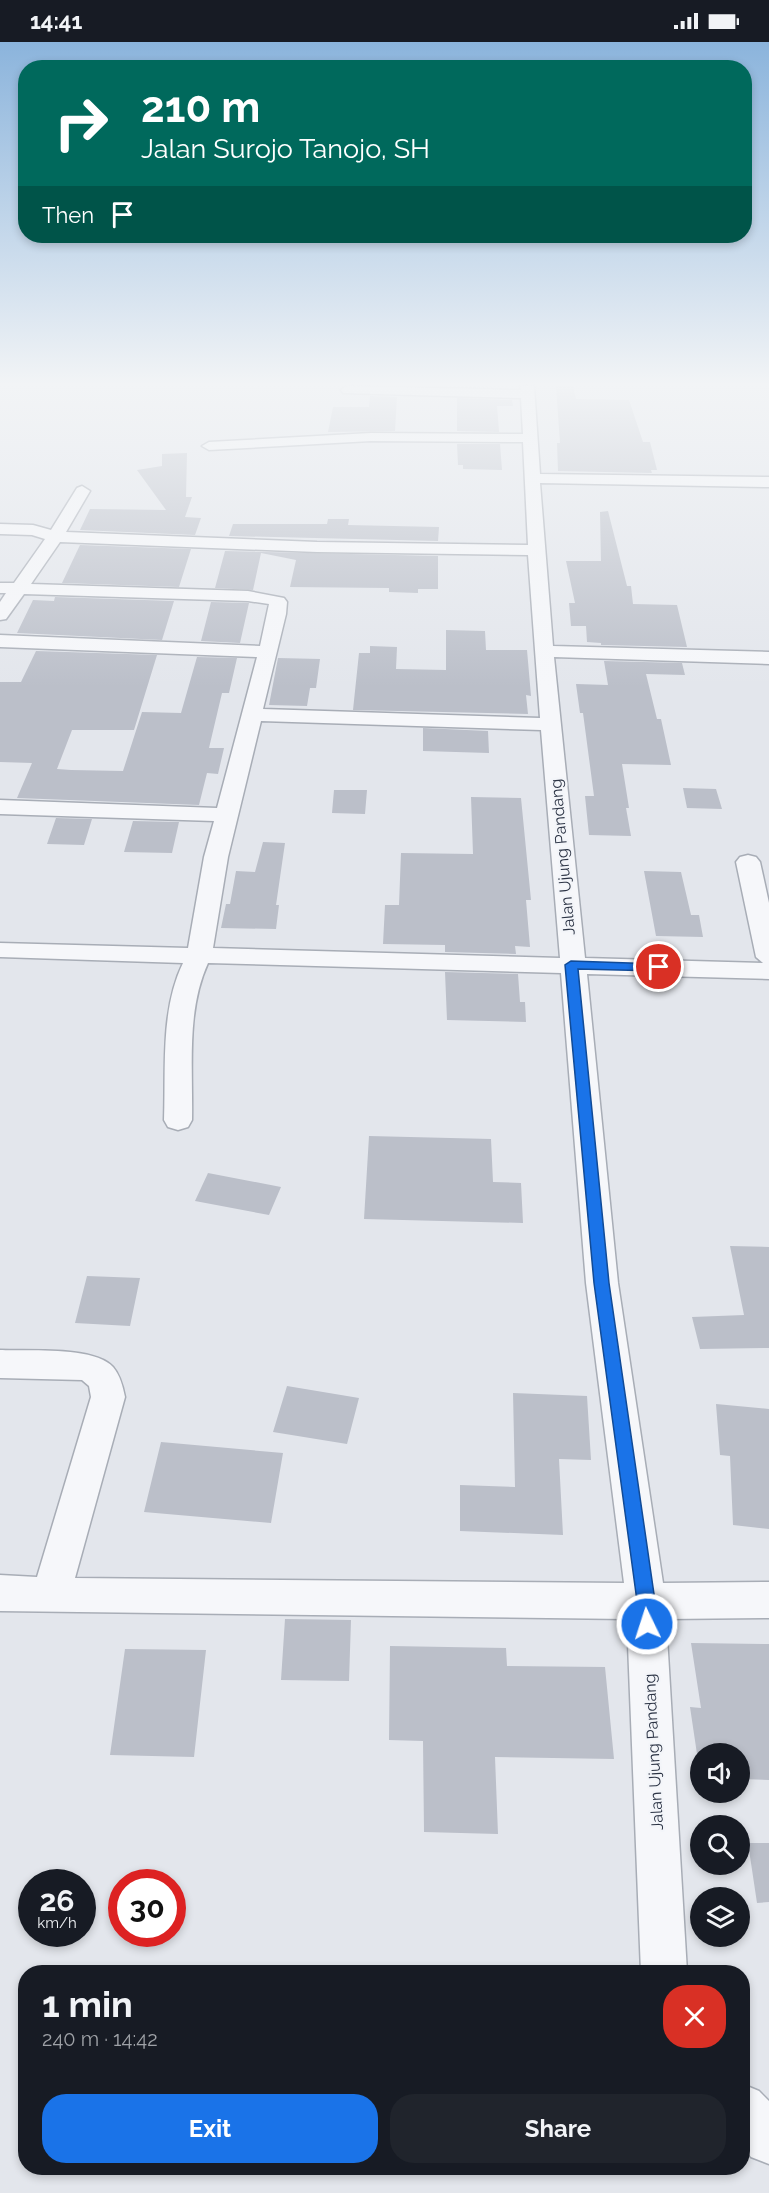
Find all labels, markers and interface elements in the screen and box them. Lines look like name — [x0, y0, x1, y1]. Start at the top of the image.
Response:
text: 14:41 — [30, 8, 82, 34]
text: 210 m — [141, 83, 260, 132]
icon: right — [42, 84, 120, 162]
text: Jalan Surojo Tanojo, SH — [141, 133, 430, 164]
icon: arrive — [106, 198, 139, 231]
text: Then — [42, 202, 94, 228]
street label: Jalan Ujung Pandang — [546, 778, 579, 936]
pin — [633, 941, 684, 992]
icon: arrive — [642, 950, 675, 983]
position arrow — [615, 1592, 679, 1656]
street label: Jalan Ujung Pandang — [640, 1673, 667, 1831]
map controls — [690, 1743, 750, 1947]
button: sound — [690, 1743, 750, 1803]
button: search — [690, 1815, 750, 1875]
speed limit sign: 30 — [108, 1869, 186, 1947]
text: 26 — [39, 1883, 75, 1918]
button: layers — [690, 1887, 750, 1947]
text: km/h — [37, 1914, 77, 1932]
text: 1 min — [42, 1983, 133, 2025]
button: close — [663, 1985, 726, 2048]
text: 240 m · 14:42 — [42, 2027, 158, 2051]
button: Exit — [42, 2094, 378, 2163]
button: Share — [390, 2094, 726, 2163]

